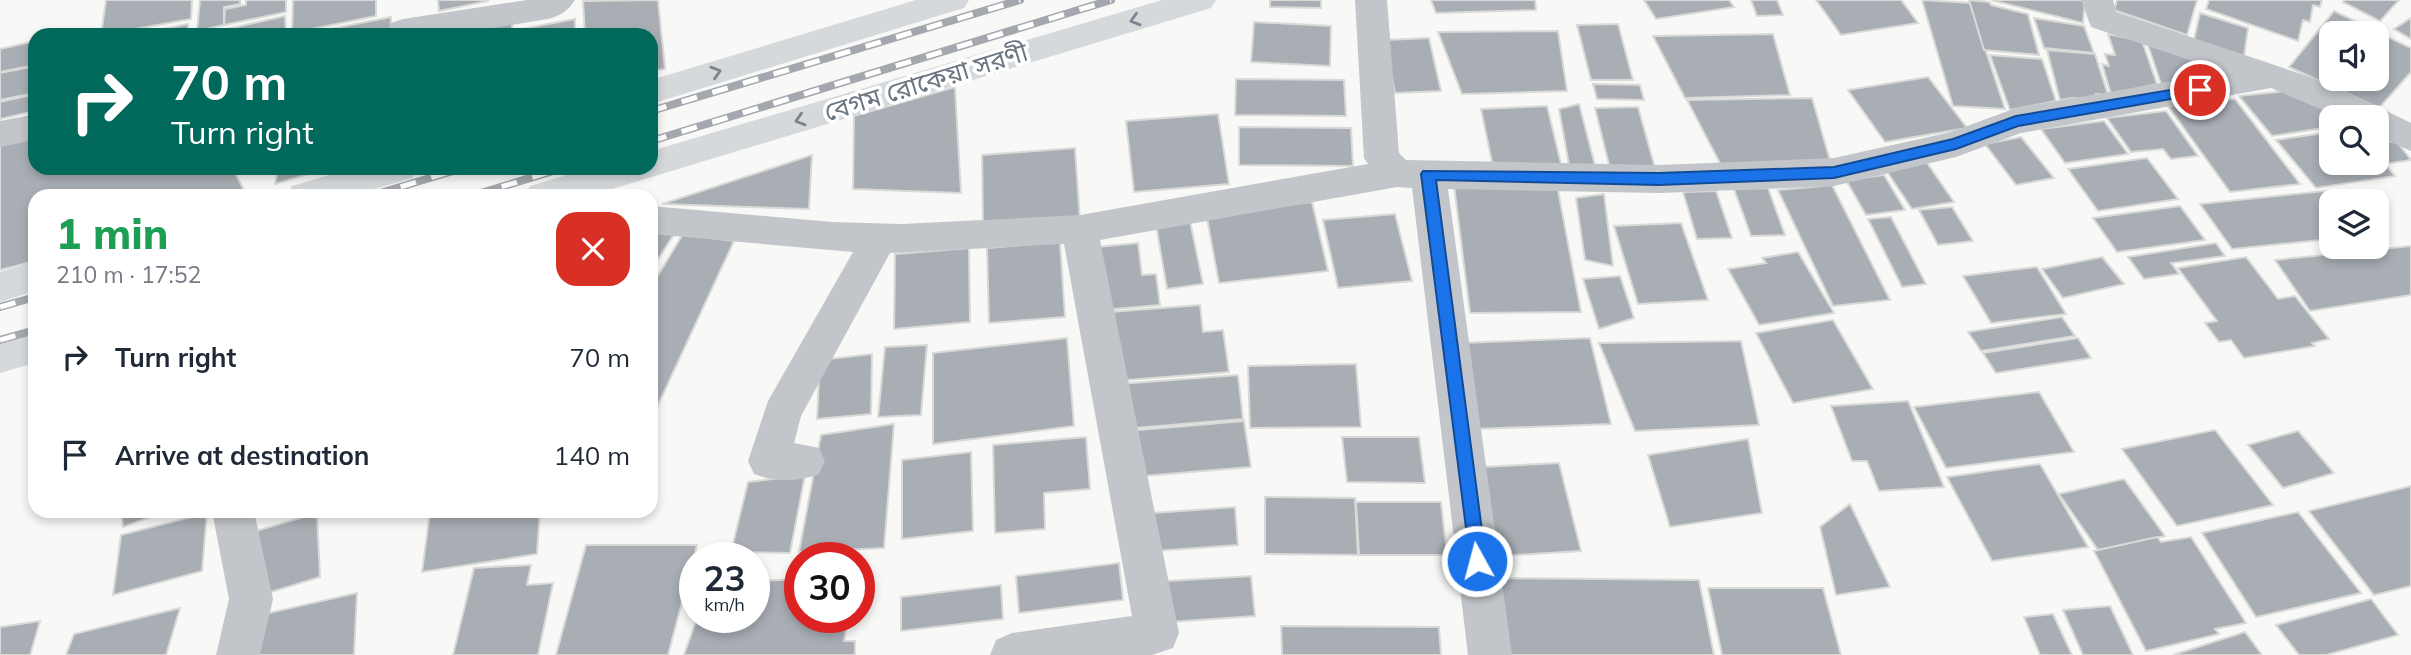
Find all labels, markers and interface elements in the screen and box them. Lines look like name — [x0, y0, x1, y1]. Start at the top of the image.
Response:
one-way arrow — [1129, 11, 1141, 26]
map controls — [2319, 21, 2389, 259]
button: sound — [2319, 21, 2389, 91]
street label: বেগম রোকেয়া সরণী — [820, 35, 1033, 128]
text: 70 m — [171, 51, 287, 112]
icon: right — [56, 56, 147, 147]
pin — [2170, 60, 2230, 120]
one-way arrow — [710, 66, 722, 81]
icon: arrive — [2181, 71, 2219, 109]
button: search — [2319, 105, 2389, 175]
one-way arrow — [794, 111, 806, 126]
text: Turn right — [171, 112, 314, 152]
button: layers — [2319, 189, 2389, 259]
text: 1 min — [56, 207, 169, 260]
button: close — [556, 212, 630, 286]
text: 210 m · 17:52 — [56, 260, 201, 289]
icon: right — [56, 338, 94, 376]
text: Turn right — [115, 341, 236, 374]
text: 70 m — [569, 341, 630, 374]
icon: arrive — [56, 436, 94, 474]
text: Arrive at destination — [115, 439, 370, 472]
text: 140 m — [554, 439, 630, 472]
position arrow — [1440, 524, 1514, 598]
speed limit sign: 30 — [784, 542, 875, 633]
text: 23 — [703, 556, 746, 600]
text: km/h — [704, 593, 745, 616]

